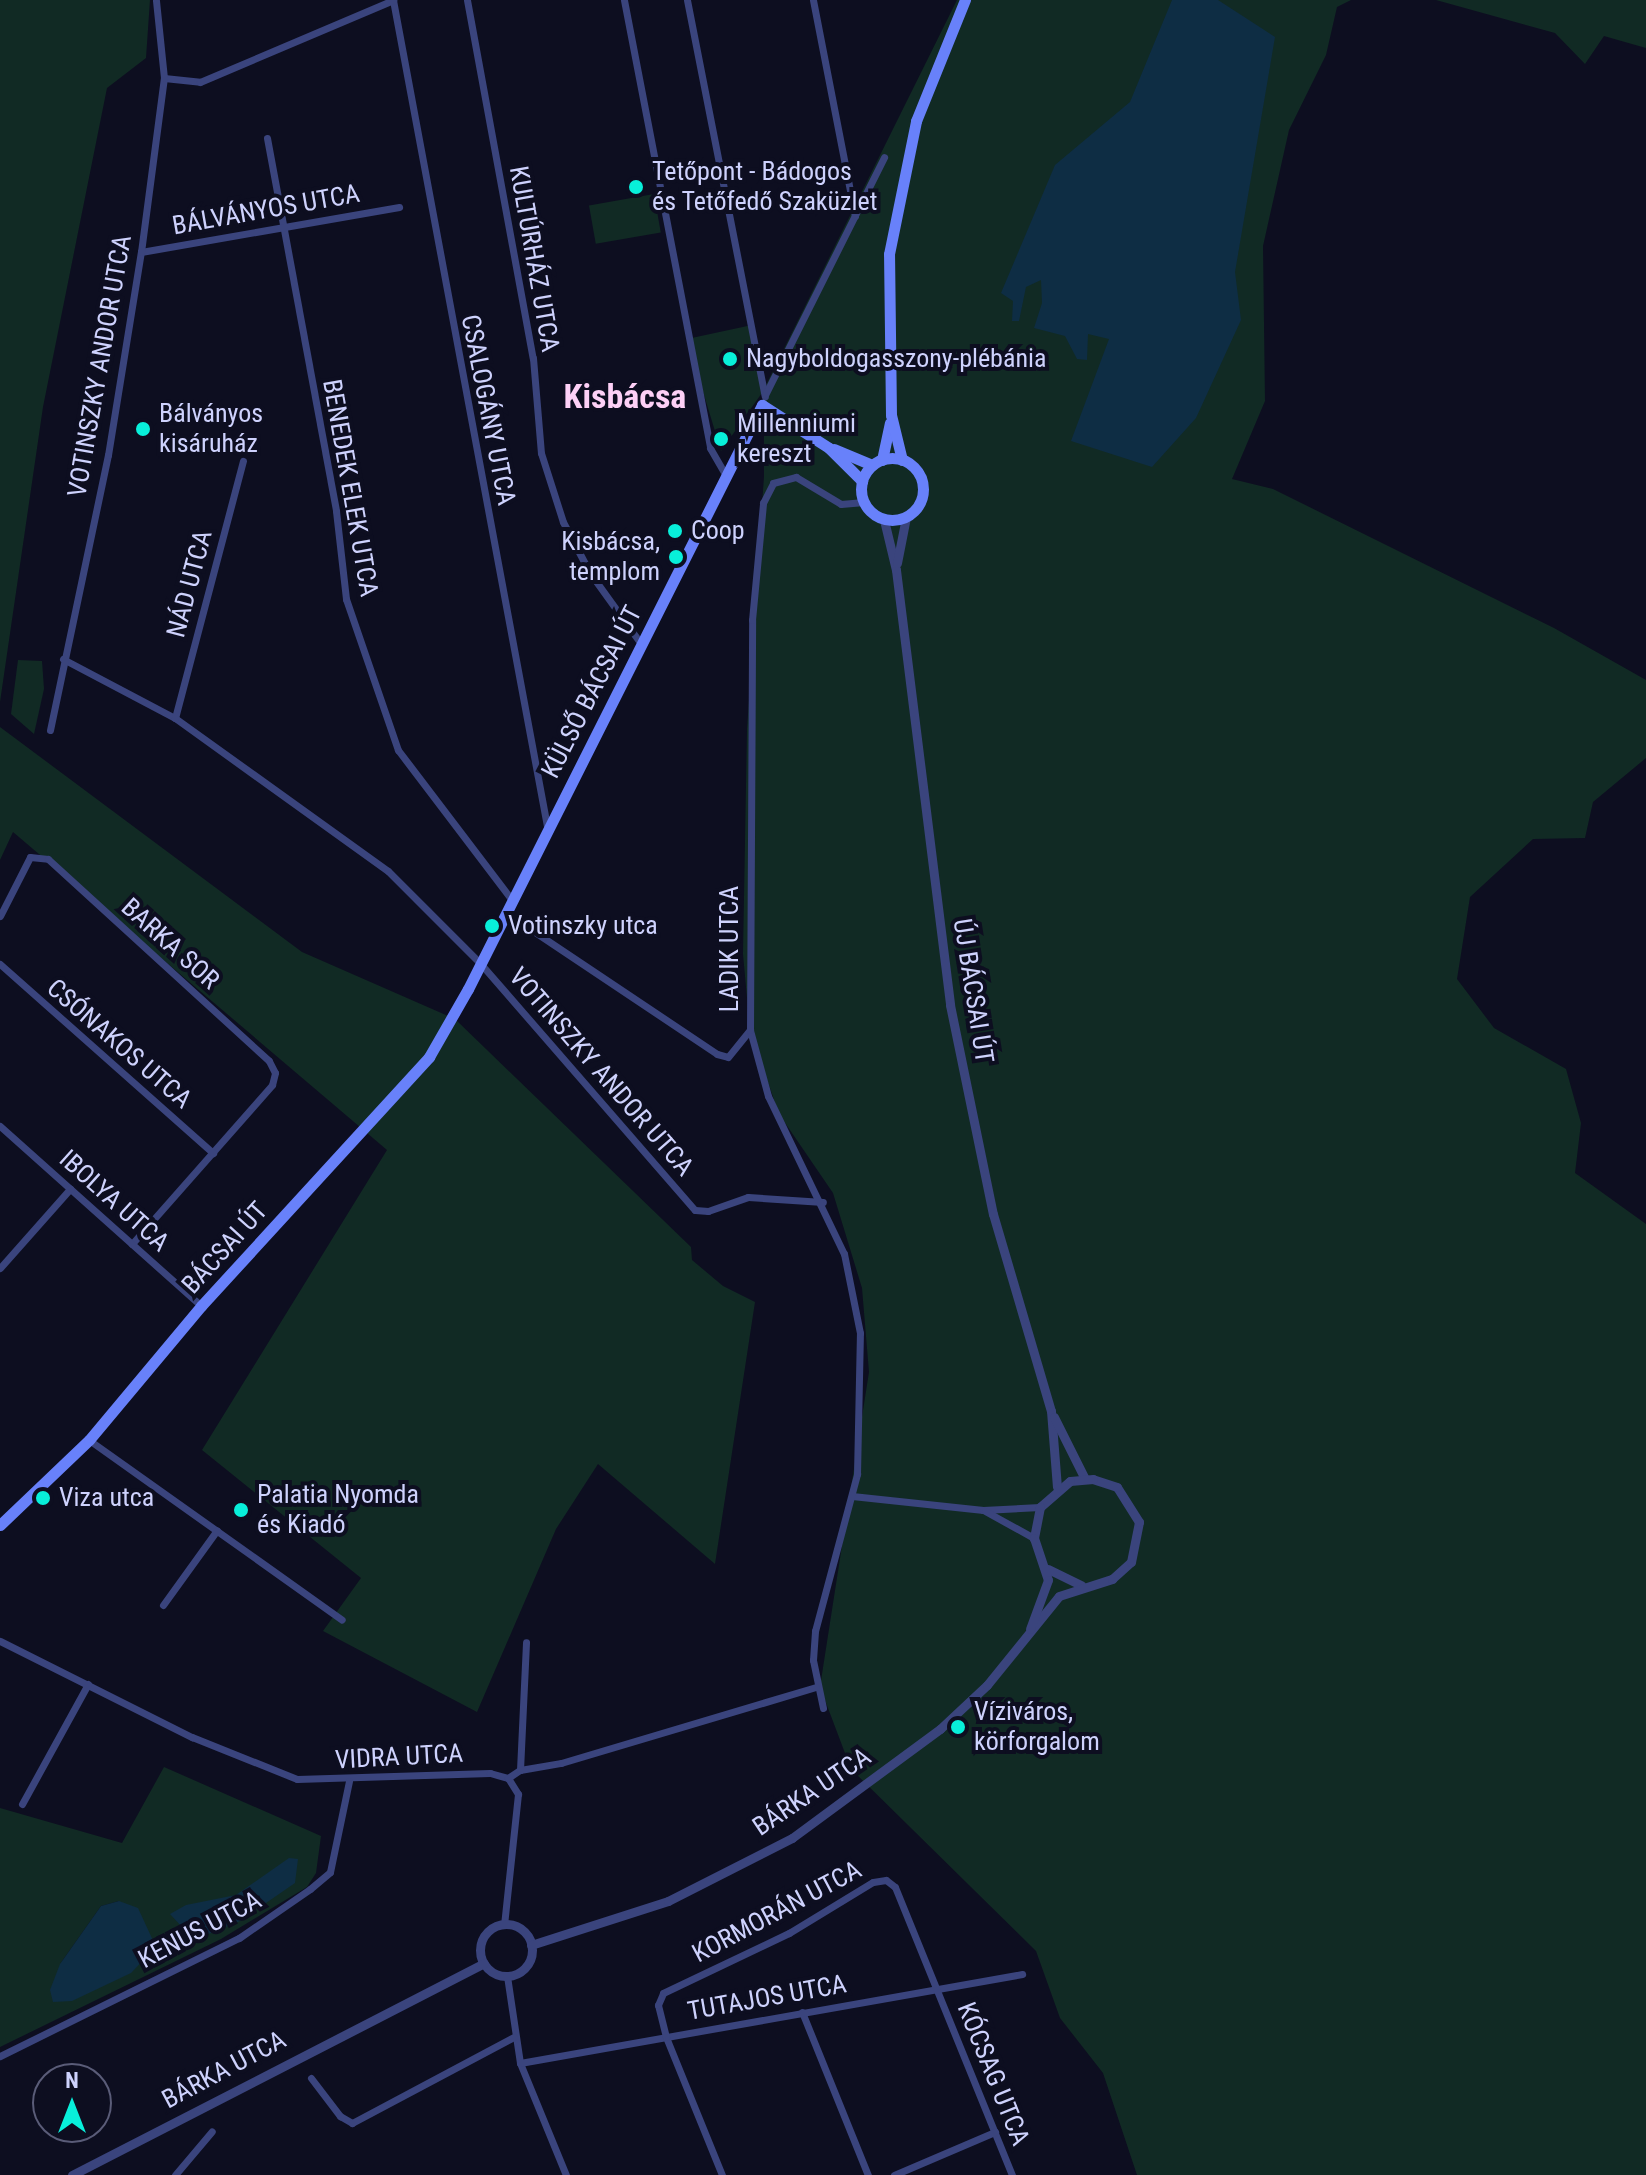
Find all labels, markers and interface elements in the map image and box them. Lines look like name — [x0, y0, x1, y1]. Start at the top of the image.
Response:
place label: Tetőpont - Bádogos és Tetőfedő Szaküzlet — [652, 156, 878, 218]
street label: KULTÚRHÁZ UTCA — [502, 164, 566, 354]
street label: BÁLVÁNYOS UTCA — [170, 178, 362, 242]
marker: Tetőpont - Bádogos és Tetőfedő Szaküzlet — [627, 178, 645, 196]
street label: VOTINSZKY ANDOR UTCA — [62, 233, 138, 499]
street label: CSALOGÁNY UTCA — [454, 312, 522, 508]
place label: Nagyboldogasszony-plébánia — [746, 343, 1046, 375]
marker: Nagyboldogasszony-plébánia — [721, 350, 739, 368]
street label: BENEDEK ELEK UTCA — [316, 377, 384, 599]
district label: Kisbácsa — [564, 377, 686, 417]
place label: Bálványos kisáruház — [159, 398, 263, 460]
place label: Millenniumi kereszt — [737, 408, 856, 470]
marker: Bálványos kisáruház — [134, 420, 152, 438]
marker: Millenniumi kereszt — [712, 430, 730, 448]
place label: Coop — [691, 515, 745, 547]
marker: Coop — [666, 522, 684, 540]
place label: Kisbácsa, templom — [561, 526, 660, 588]
street label: NÁD UTCA — [161, 527, 219, 641]
marker: Kisbácsa, templom — [667, 548, 685, 566]
street label: KÜLSŐ BÁCSAI ÚT — [535, 601, 649, 783]
street label: LADIK UTCA — [714, 886, 746, 1012]
street label: BARKA SOR — [115, 892, 225, 996]
place label: Votinszky utca — [508, 910, 658, 942]
street label: ÚJ BÁCSAI ÚT — [946, 916, 1000, 1066]
marker: Votinszky utca — [483, 917, 501, 935]
street label: VOTINSZKY ANDOR UTCA — [502, 962, 700, 1182]
street label: CSÓNAKOS UTCA — [40, 973, 198, 1115]
street label: IBOLYA UTCA — [53, 1144, 175, 1258]
street label: BÁCSAI ÚT — [176, 1196, 274, 1300]
place label: Palatia Nyomda és Kiadó — [257, 1479, 419, 1540]
place label: Viza utca — [59, 1482, 154, 1514]
marker: Viza utca — [34, 1489, 52, 1507]
marker: Palatia Nyomda és Kiadó — [232, 1501, 250, 1519]
place label: Víziváros, körforgalom — [974, 1696, 1100, 1758]
marker: Víziváros, körforgalom — [949, 1718, 967, 1736]
street label: VIDRA UTCA — [334, 1738, 464, 1776]
street label: BÁRKA UTCA — [747, 1741, 877, 1843]
street label: KORMORÁN UTCA — [687, 1854, 867, 1970]
street label: KENUS UTCA — [133, 1885, 267, 1975]
street label: TUTAJOS UTCA — [685, 1969, 849, 2027]
street label: KÓCSAG UTCA — [950, 1998, 1036, 2150]
street label: BÁRKA UTCA — [157, 2024, 291, 2116]
north arrow — [32, 2063, 112, 2143]
text: N — [65, 2068, 79, 2093]

